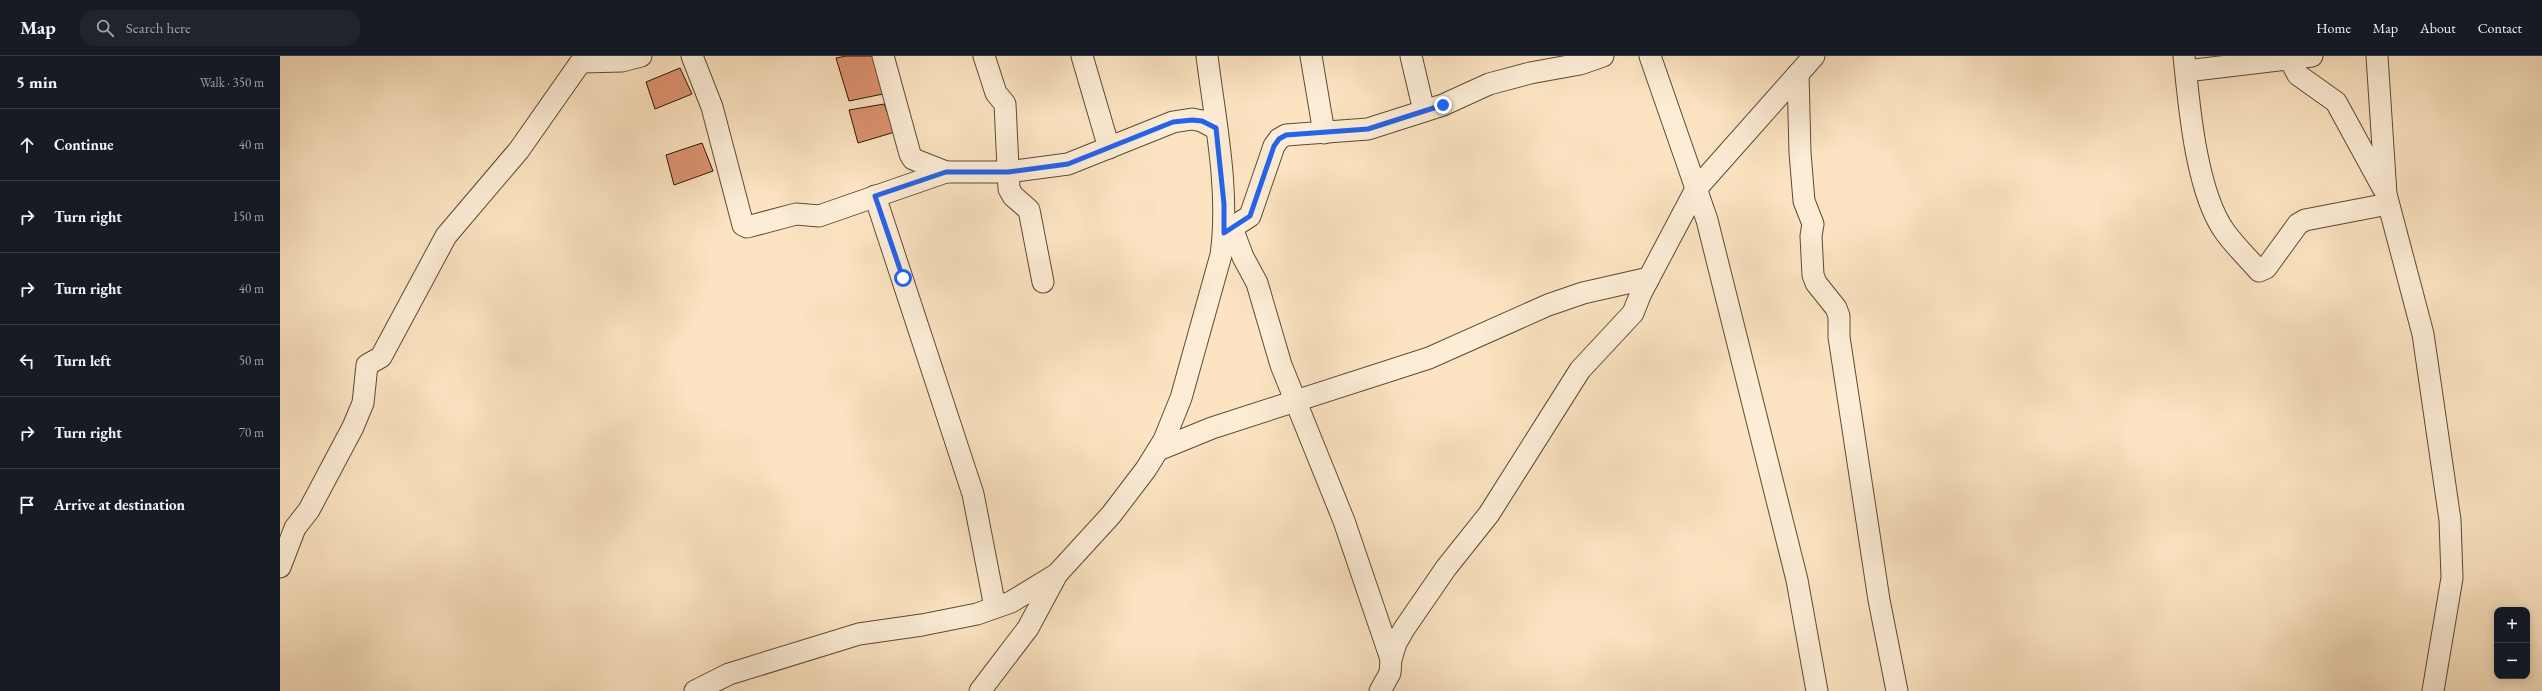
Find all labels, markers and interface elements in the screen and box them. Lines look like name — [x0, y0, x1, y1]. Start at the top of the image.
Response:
search box — [80, 10, 360, 46]
text: Map — [20, 15, 56, 40]
icon: search — [94, 17, 116, 39]
text: Search here — [126, 18, 191, 37]
text: Home — [2316, 19, 2351, 37]
text: Map — [2373, 19, 2398, 37]
text: About — [2420, 19, 2456, 37]
text: Contact — [2478, 19, 2522, 37]
text: 5 min — [16, 71, 57, 93]
text: Walk · 350 m — [200, 74, 264, 91]
route end — [1434, 96, 1452, 114]
icon: ahead — [16, 134, 38, 156]
text: Continue — [54, 135, 114, 154]
text: 40 m — [239, 136, 264, 153]
icon: right — [16, 206, 38, 228]
text: Turn right — [54, 207, 122, 226]
text: 150 m — [233, 208, 264, 225]
route start — [894, 269, 912, 287]
icon: right — [16, 278, 38, 300]
text: Turn right — [54, 279, 122, 298]
text: 40 m — [239, 280, 264, 297]
icon: left — [16, 350, 38, 372]
text: Turn left — [54, 351, 111, 370]
text: 50 m — [239, 352, 264, 369]
icon: right — [16, 422, 38, 444]
text: Turn right — [54, 423, 122, 442]
text: 70 m — [239, 424, 264, 441]
icon: arrive — [16, 494, 38, 516]
text: Arrive at destination — [54, 495, 185, 514]
map controls — [2494, 607, 2530, 679]
button: + — [2494, 607, 2530, 643]
button: − — [2494, 643, 2530, 679]

